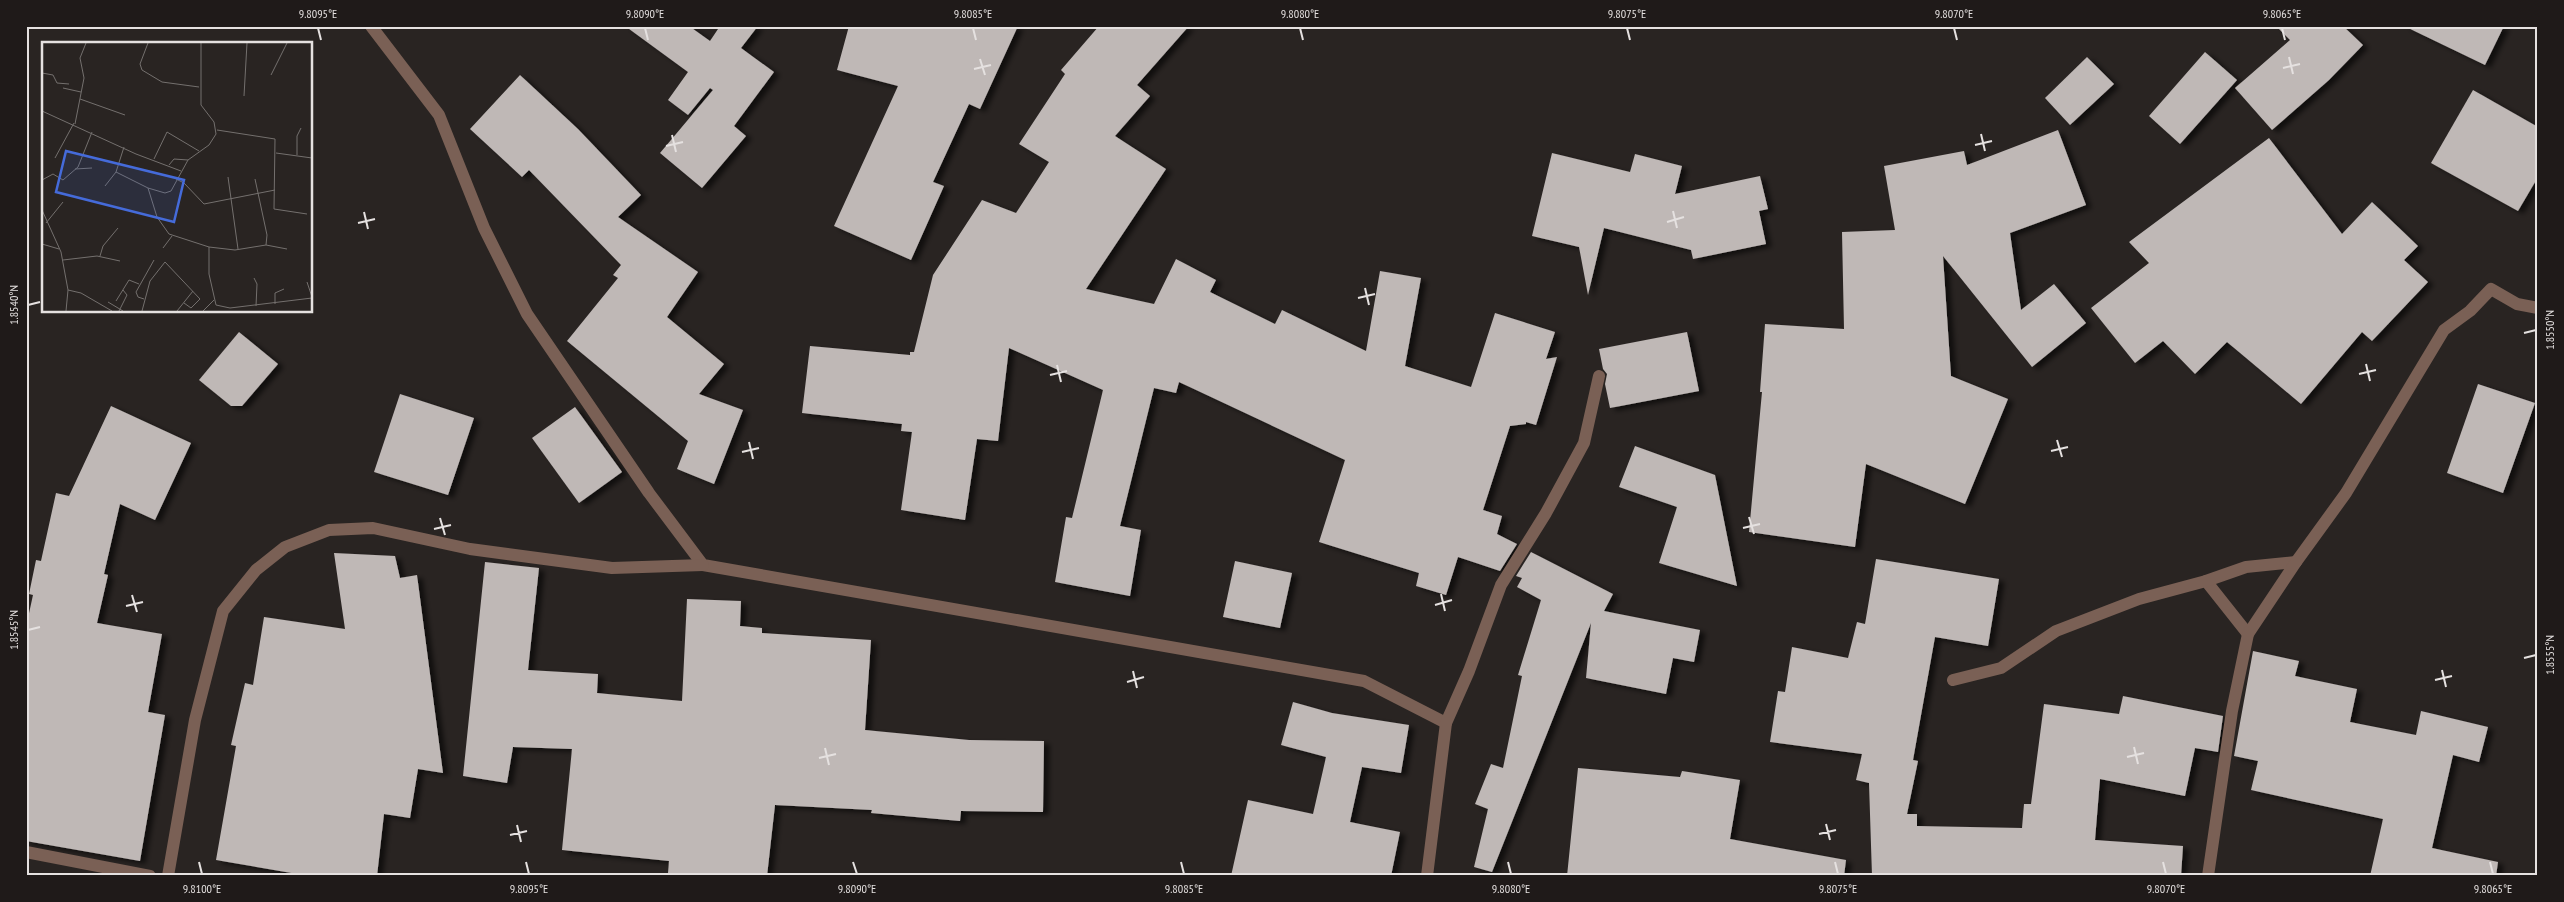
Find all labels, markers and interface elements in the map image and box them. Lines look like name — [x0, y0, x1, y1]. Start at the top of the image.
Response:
text: 9.8095°E — [299, 6, 337, 21]
text: 9.8090°E — [626, 6, 664, 21]
text: 9.8085°E — [954, 6, 992, 21]
text: 9.8080°E — [1281, 6, 1319, 21]
text: 9.8075°E — [1608, 6, 1646, 21]
text: 9.8070°E — [1935, 6, 1973, 21]
text: 9.8065°E — [2263, 6, 2301, 21]
inset map — [42, 42, 312, 312]
text: 1.8540°N — [6, 285, 21, 325]
text: 1.8550°N — [2542, 310, 2557, 350]
text: 1.8545°N — [6, 610, 21, 650]
text: 1.8555°N — [2542, 635, 2557, 675]
text: 9.8100°E — [183, 881, 221, 896]
text: 9.8095°E — [510, 881, 548, 896]
text: 9.8090°E — [838, 881, 876, 896]
text: 9.8085°E — [1165, 881, 1203, 896]
text: 9.8080°E — [1492, 881, 1530, 896]
text: 9.8075°E — [1819, 881, 1857, 896]
text: 9.8070°E — [2147, 881, 2185, 896]
text: 9.8065°E — [2474, 881, 2512, 896]

